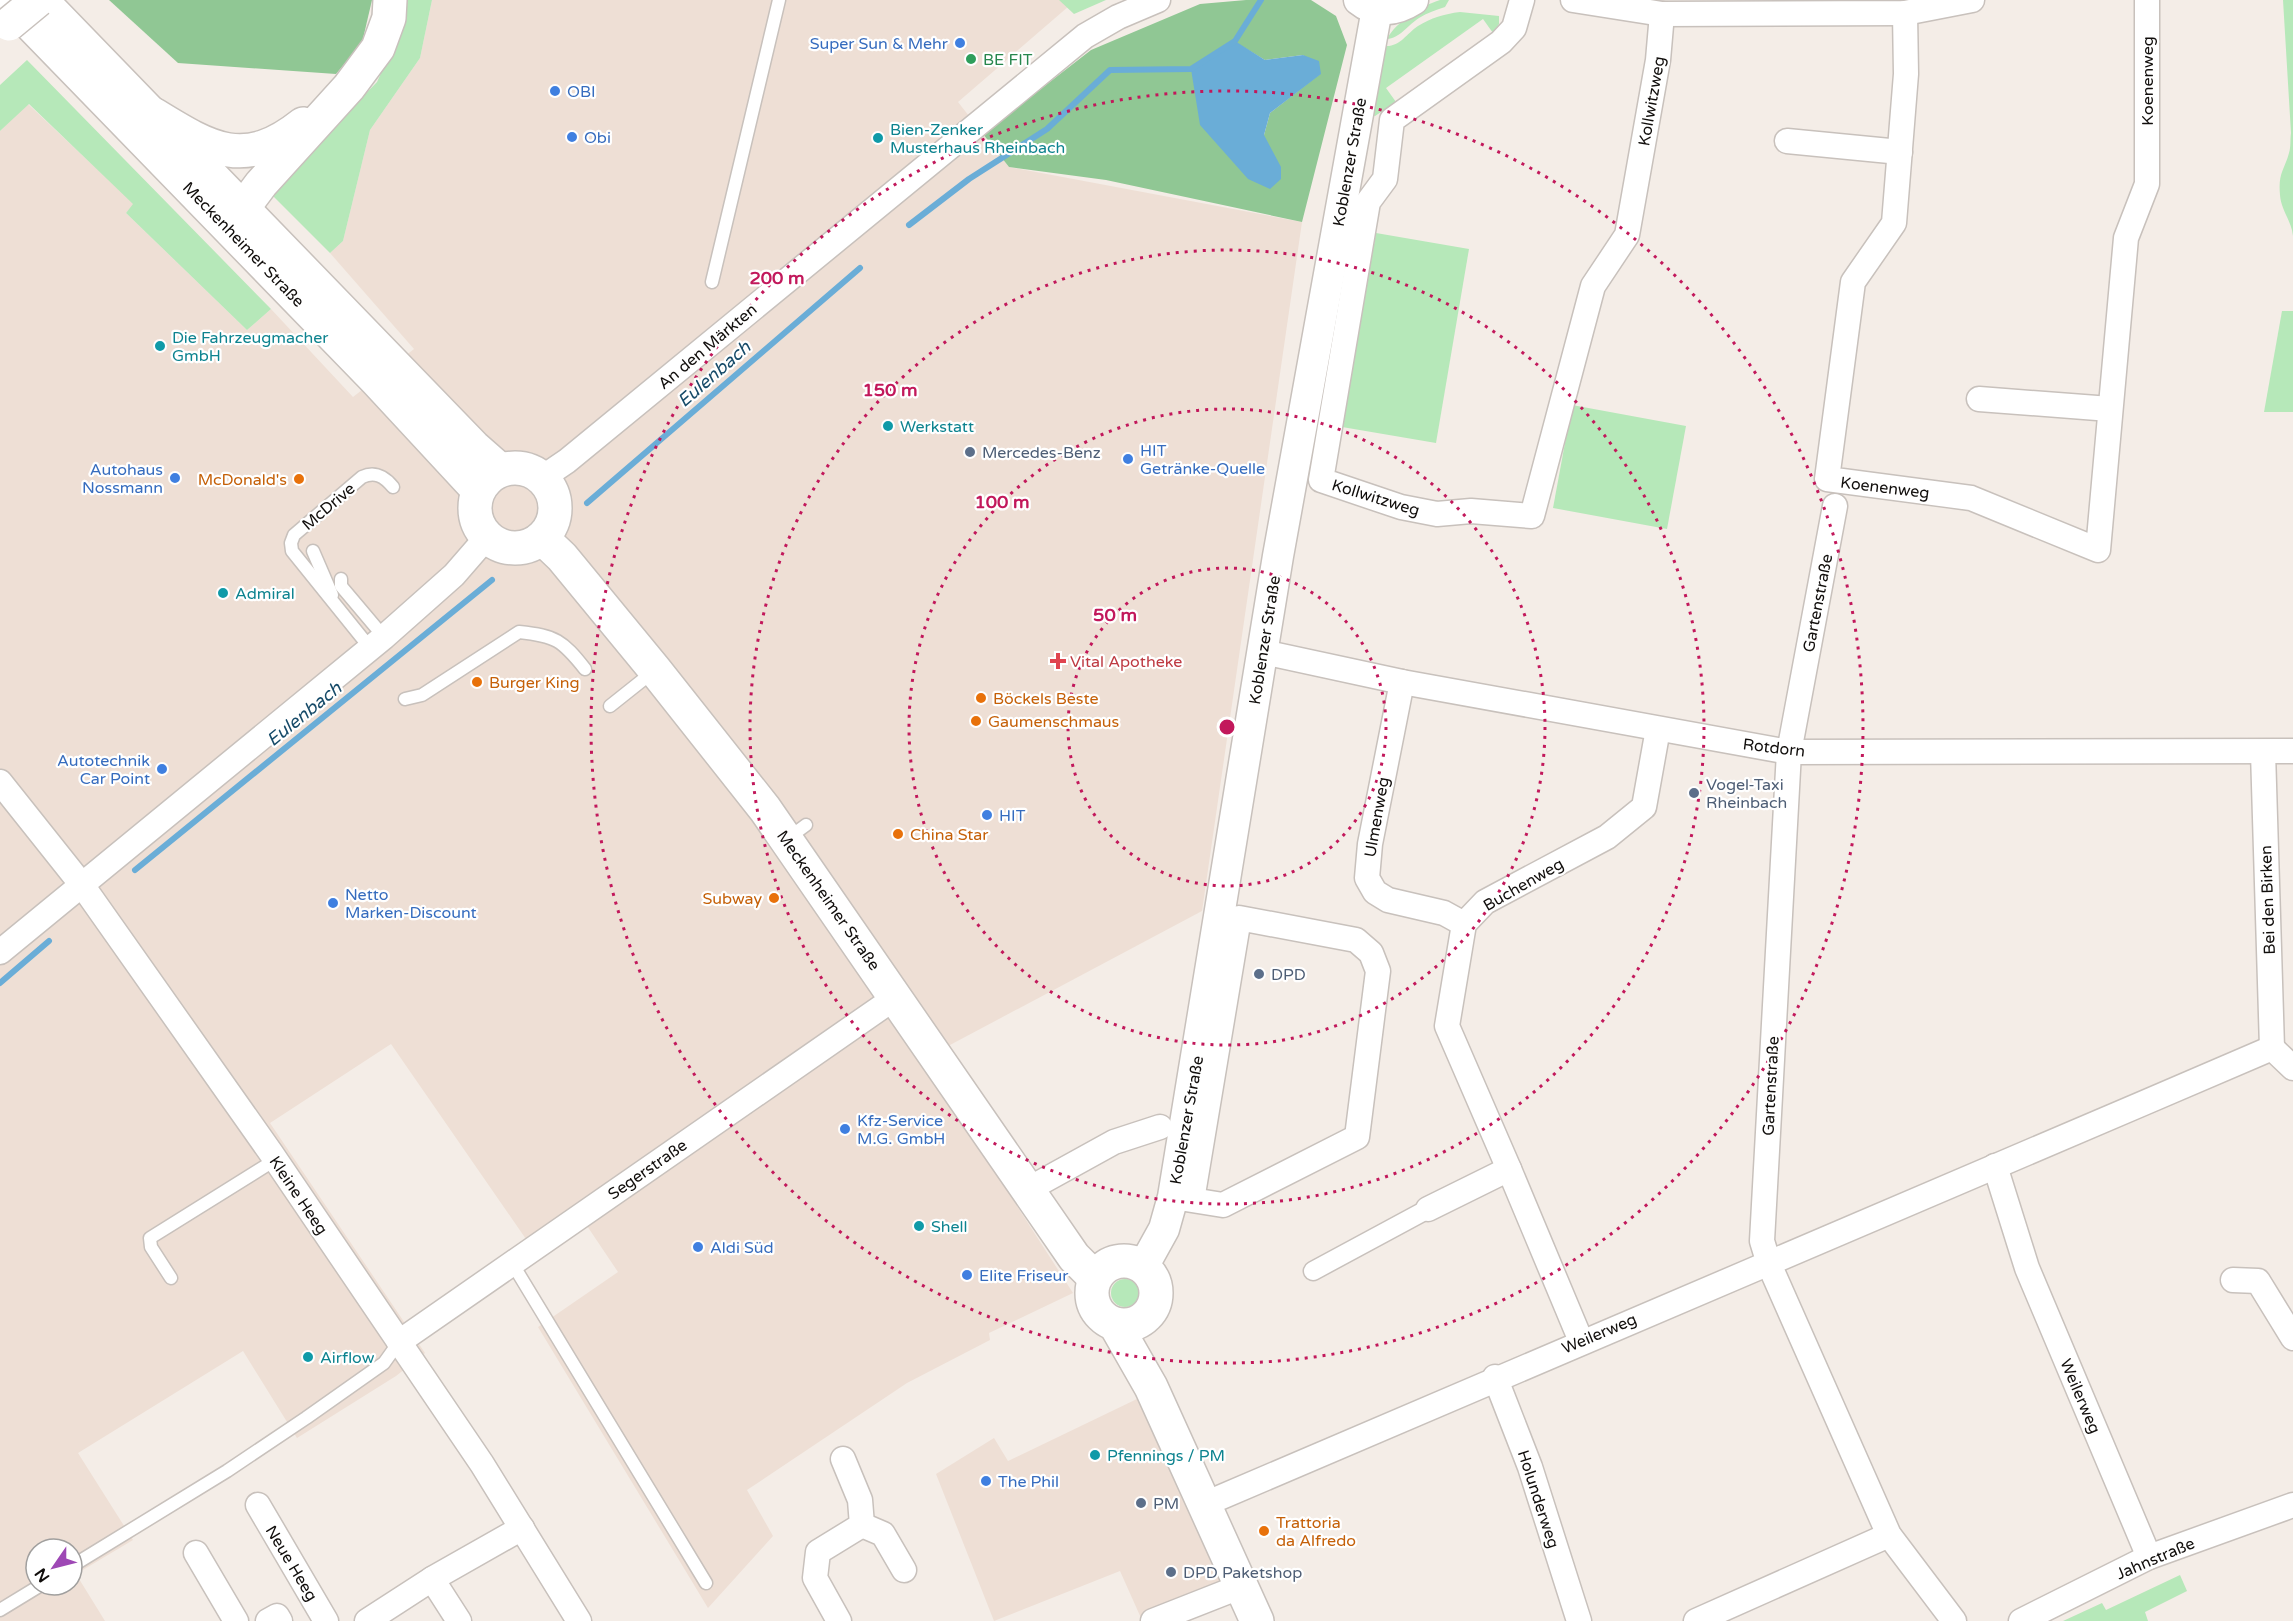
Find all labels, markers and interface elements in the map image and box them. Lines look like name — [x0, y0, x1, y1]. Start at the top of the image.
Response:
place label: Super Sun & Mehr — [810, 34, 949, 54]
marker: Super Sun & Mehr — [953, 36, 967, 50]
street label: Koenenweg — [2138, 36, 2158, 126]
place label: BE FIT — [983, 50, 1033, 70]
marker: BE FIT — [964, 52, 978, 66]
street label: Kollwitzweg — [1634, 55, 1670, 148]
place label: OBI — [567, 82, 596, 102]
marker: OBI — [548, 84, 562, 98]
street label: Koblenzer Straße — [1329, 96, 1371, 228]
place label: Bien-Zenker Musterhaus Rheinbach — [890, 120, 1065, 158]
place label: Obi — [584, 128, 611, 148]
marker: Obi — [565, 130, 579, 144]
marker: Bien-Zenker Musterhaus Rheinbach — [871, 131, 885, 145]
street label: Meckenheimer Straße — [178, 178, 308, 312]
text: 200 m — [749, 267, 805, 289]
street label: An den Märkten — [654, 300, 761, 394]
place label: Die Fahrzeugmacher GmbH — [172, 328, 329, 366]
water label: Eulenbach — [673, 336, 756, 412]
marker: Die Fahrzeugmacher GmbH — [153, 339, 167, 353]
text: 150 m — [862, 379, 918, 401]
place label: Werkstatt — [900, 417, 974, 437]
marker: Werkstatt — [881, 419, 895, 433]
place label: HIT Getränke-Quelle — [1140, 441, 1265, 479]
place label: Mercedes-Benz — [982, 443, 1101, 463]
marker: Mercedes-Benz — [963, 445, 977, 459]
marker: HIT Getränke-Quelle — [1121, 452, 1135, 466]
place label: Autohaus Nossmann — [82, 460, 163, 498]
place label: McDonald's — [198, 470, 287, 490]
marker: Autohaus Nossmann — [168, 471, 182, 485]
marker: McDonald's — [292, 472, 306, 486]
street label: Koenenweg — [1839, 473, 1931, 503]
street label: Kollwitzweg — [1329, 475, 1422, 521]
street label: McDrive — [298, 479, 359, 535]
text: 100 m — [974, 491, 1030, 513]
street label: Gartenstraße — [1799, 552, 1837, 654]
street label: Koblenzer Straße — [1245, 574, 1285, 706]
place label: Admiral — [235, 584, 295, 604]
marker: Admiral — [216, 586, 230, 600]
text: 50 m — [1093, 604, 1137, 626]
place label: Vital Apotheke — [1070, 652, 1182, 672]
marker: Vital Apotheke — [1051, 654, 1065, 668]
place label: Burger King — [489, 673, 580, 693]
marker: Burger King — [470, 675, 484, 689]
water label: Eulenbach — [262, 677, 347, 751]
place label: Böckels Beste — [993, 689, 1098, 709]
marker: Böckels Beste — [974, 691, 988, 705]
place label: Gaumenschmaus — [988, 712, 1119, 732]
marker: Gaumenschmaus — [969, 714, 983, 728]
centre of rings — [1217, 717, 1237, 737]
street label: Rotdorn — [1742, 734, 1806, 762]
place label: Autotechnik Car Point — [57, 751, 150, 789]
marker: Autotechnik Car Point — [155, 762, 169, 776]
place label: Vogel-Taxi Rheinbach — [1706, 775, 1787, 813]
street label: Ulmenweg — [1360, 776, 1394, 859]
marker: Vogel-Taxi Rheinbach — [1687, 786, 1701, 800]
place label: HIT — [999, 806, 1026, 826]
marker: HIT — [980, 808, 994, 822]
place label: China Star — [910, 825, 989, 845]
street label: Meckenheimer Straße — [772, 827, 884, 975]
marker: China Star — [891, 827, 905, 841]
street label: Bei den Birken — [2256, 845, 2280, 955]
street label: Buchenweg — [1480, 854, 1567, 916]
place label: Netto Marken-Discount — [345, 885, 477, 923]
place label: Subway — [703, 889, 762, 909]
marker: Subway — [767, 891, 781, 905]
marker: Netto Marken-Discount — [326, 896, 340, 910]
place label: DPD — [1271, 965, 1306, 985]
marker: DPD — [1252, 967, 1266, 981]
street label: Gartenstraße — [1758, 1036, 1784, 1136]
street label: Koblenzer Straße — [1166, 1054, 1208, 1186]
place label: Kfz-Service M.G. GmbH — [857, 1111, 945, 1149]
marker: Kfz-Service M.G. GmbH — [838, 1122, 852, 1136]
street label: Segerstraße — [604, 1135, 691, 1204]
street label: Kleine Heeg — [264, 1152, 332, 1239]
place label: Shell — [931, 1217, 968, 1237]
marker: Shell — [912, 1219, 926, 1233]
place label: Aldi Süd — [710, 1238, 774, 1258]
marker: Aldi Süd — [691, 1240, 705, 1254]
place label: Elite Friseur — [979, 1266, 1069, 1286]
marker: Elite Friseur — [960, 1268, 974, 1282]
street label: Weilerweg — [1559, 1309, 1640, 1359]
place label: Airflow — [320, 1348, 375, 1368]
marker: Airflow — [301, 1350, 315, 1364]
street label: Weilerweg — [2055, 1356, 2105, 1437]
place label: Pfennings / PM — [1107, 1446, 1225, 1466]
marker: Pfennings / PM — [1088, 1448, 1102, 1462]
street label: Holunderweg — [1513, 1448, 1563, 1551]
place label: The Phil — [998, 1472, 1059, 1492]
marker: The Phil — [979, 1474, 993, 1488]
place label: PM — [1153, 1494, 1179, 1514]
marker: PM — [1134, 1496, 1148, 1510]
place label: Trattoria da Alfredo — [1276, 1513, 1356, 1551]
street label: Neue Heeg — [261, 1522, 322, 1605]
marker: Trattoria da Alfredo — [1257, 1524, 1271, 1538]
street label: Jahnstraße — [2113, 1533, 2198, 1584]
north arrow — [24, 1537, 84, 1597]
place label: DPD Paketshop — [1183, 1563, 1302, 1583]
text: N — [31, 1564, 54, 1586]
marker: DPD Paketshop — [1164, 1565, 1178, 1579]

